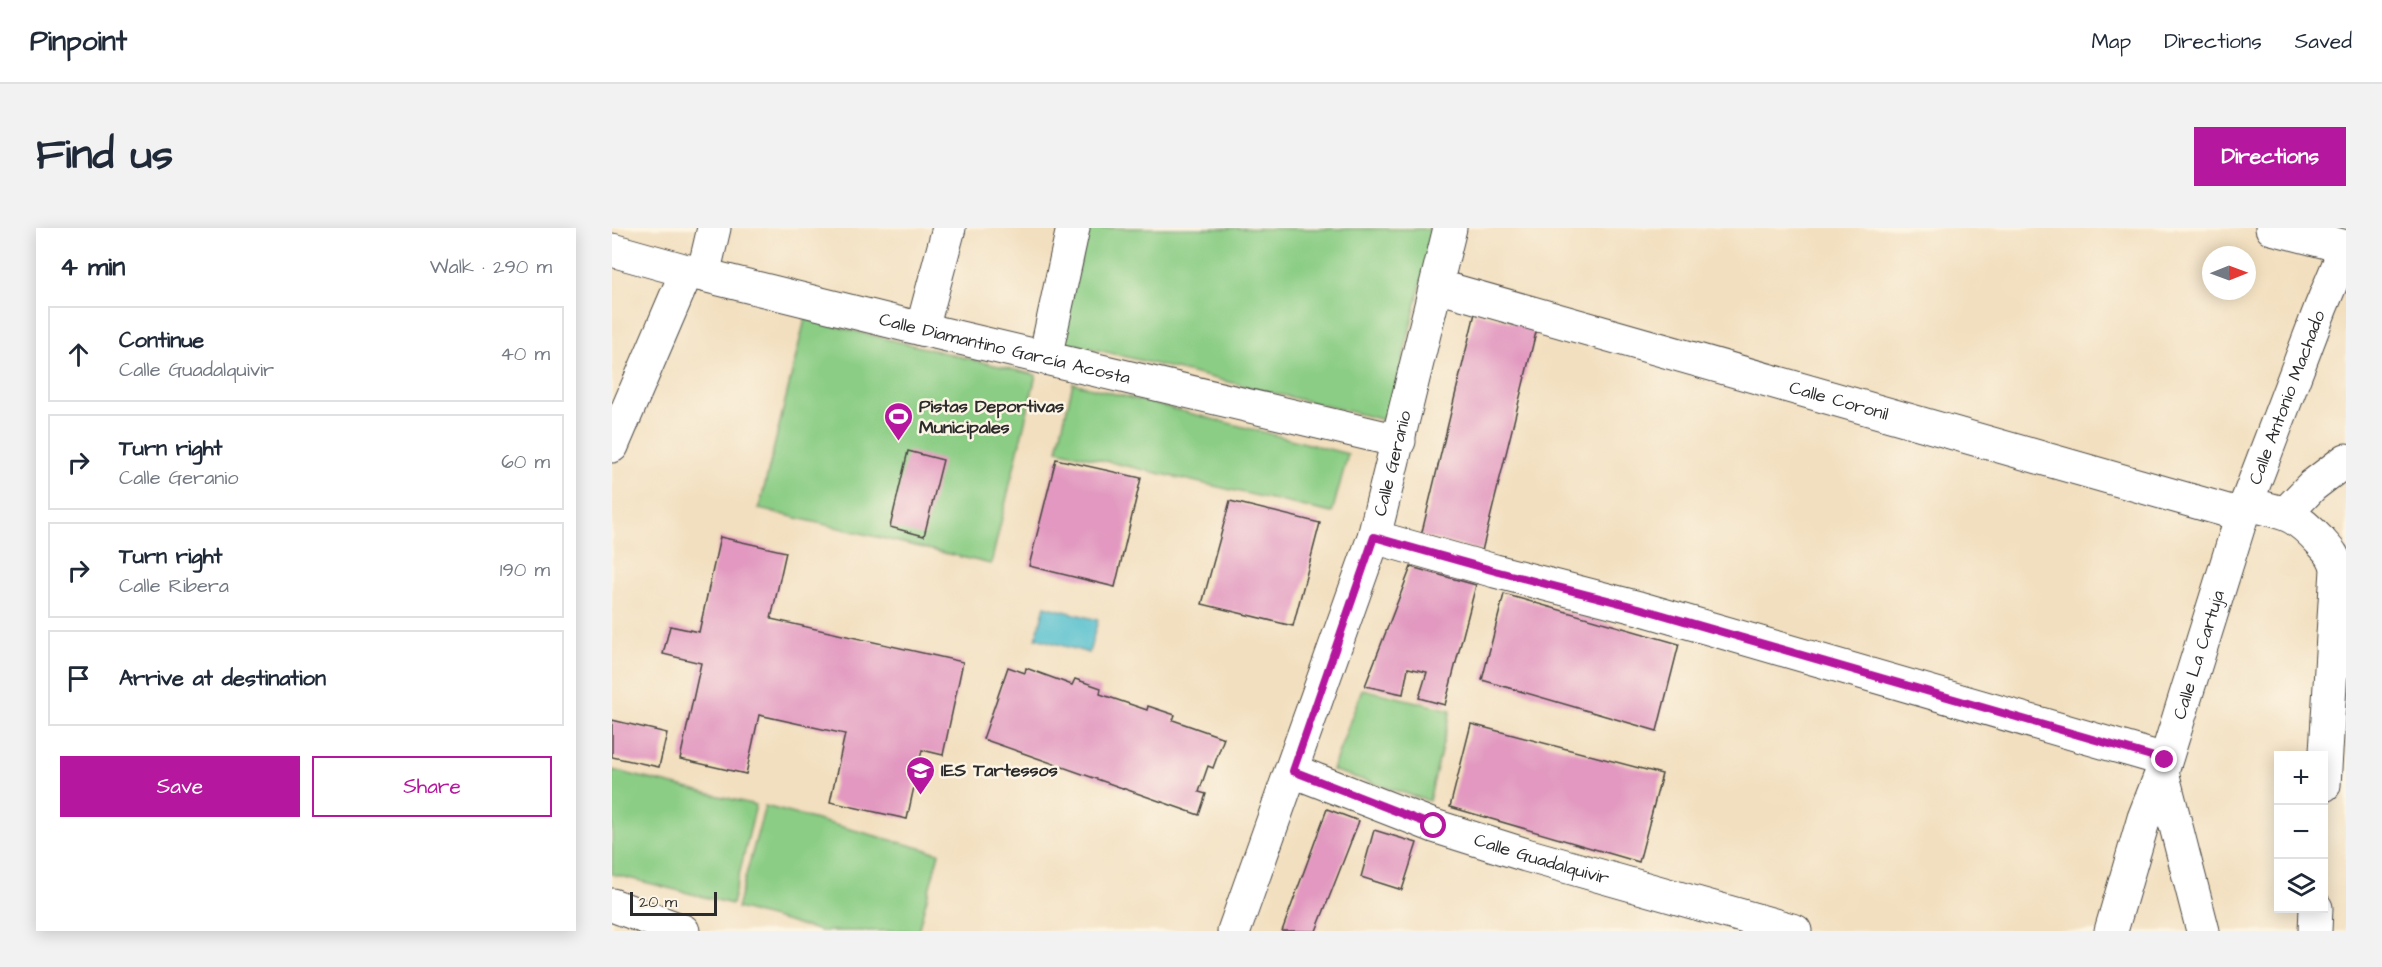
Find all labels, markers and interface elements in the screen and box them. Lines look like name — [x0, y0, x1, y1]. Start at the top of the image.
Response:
text: Pinpoint — [30, 22, 127, 61]
text: Map — [2091, 27, 2131, 56]
text: Directions — [2164, 27, 2262, 56]
text: Saved — [2295, 27, 2352, 56]
text: Find us — [36, 127, 173, 185]
button: Directions — [2194, 127, 2346, 186]
north arrow — [2202, 246, 2256, 300]
text: 4 min — [60, 249, 125, 285]
text: Walk · 290 m — [430, 253, 552, 281]
street label: Calle Diamantino García Acosta — [877, 306, 1133, 390]
street label: Calle Antonio Machado — [2242, 307, 2331, 488]
text: Continue — [119, 325, 204, 356]
icon: ahead — [62, 338, 95, 371]
text: 40 m — [500, 340, 550, 368]
text: Calle Guadalquivir — [119, 356, 274, 384]
street label: Calle Coronil — [1787, 374, 1892, 426]
place label: Pistas Deportivas Municipales — [919, 394, 1064, 440]
sports icon: Pistas Deportivas Municipales — [882, 400, 914, 442]
street label: Calle Geranio — [1367, 408, 1417, 519]
text: Turn right — [119, 433, 222, 464]
icon: right — [62, 446, 95, 479]
text: 60 m — [501, 448, 550, 476]
text: Calle Geranio — [119, 464, 239, 492]
text: Turn right — [119, 541, 222, 572]
icon: right — [62, 554, 95, 587]
text: 190 m — [500, 556, 550, 584]
text: Calle Ribera — [119, 572, 229, 600]
street label: Calle La Cartuja — [2167, 587, 2230, 722]
icon: arrive — [62, 662, 95, 695]
text: Arrive at destination — [119, 663, 326, 694]
route end — [2151, 746, 2177, 772]
map controls — [2274, 751, 2328, 913]
button: + — [2274, 751, 2328, 805]
school or university icon: IES Tartessos — [904, 754, 936, 796]
button: Save — [60, 756, 300, 817]
button: Share — [312, 756, 552, 817]
place label: IES Tartessos — [941, 758, 1058, 783]
button: − — [2274, 805, 2328, 859]
route start — [1420, 812, 1446, 838]
street label: Calle Guadalquivir — [1471, 827, 1612, 890]
button: layers — [2274, 859, 2328, 913]
scale bar — [630, 889, 717, 916]
text: 20 m — [639, 891, 677, 913]

